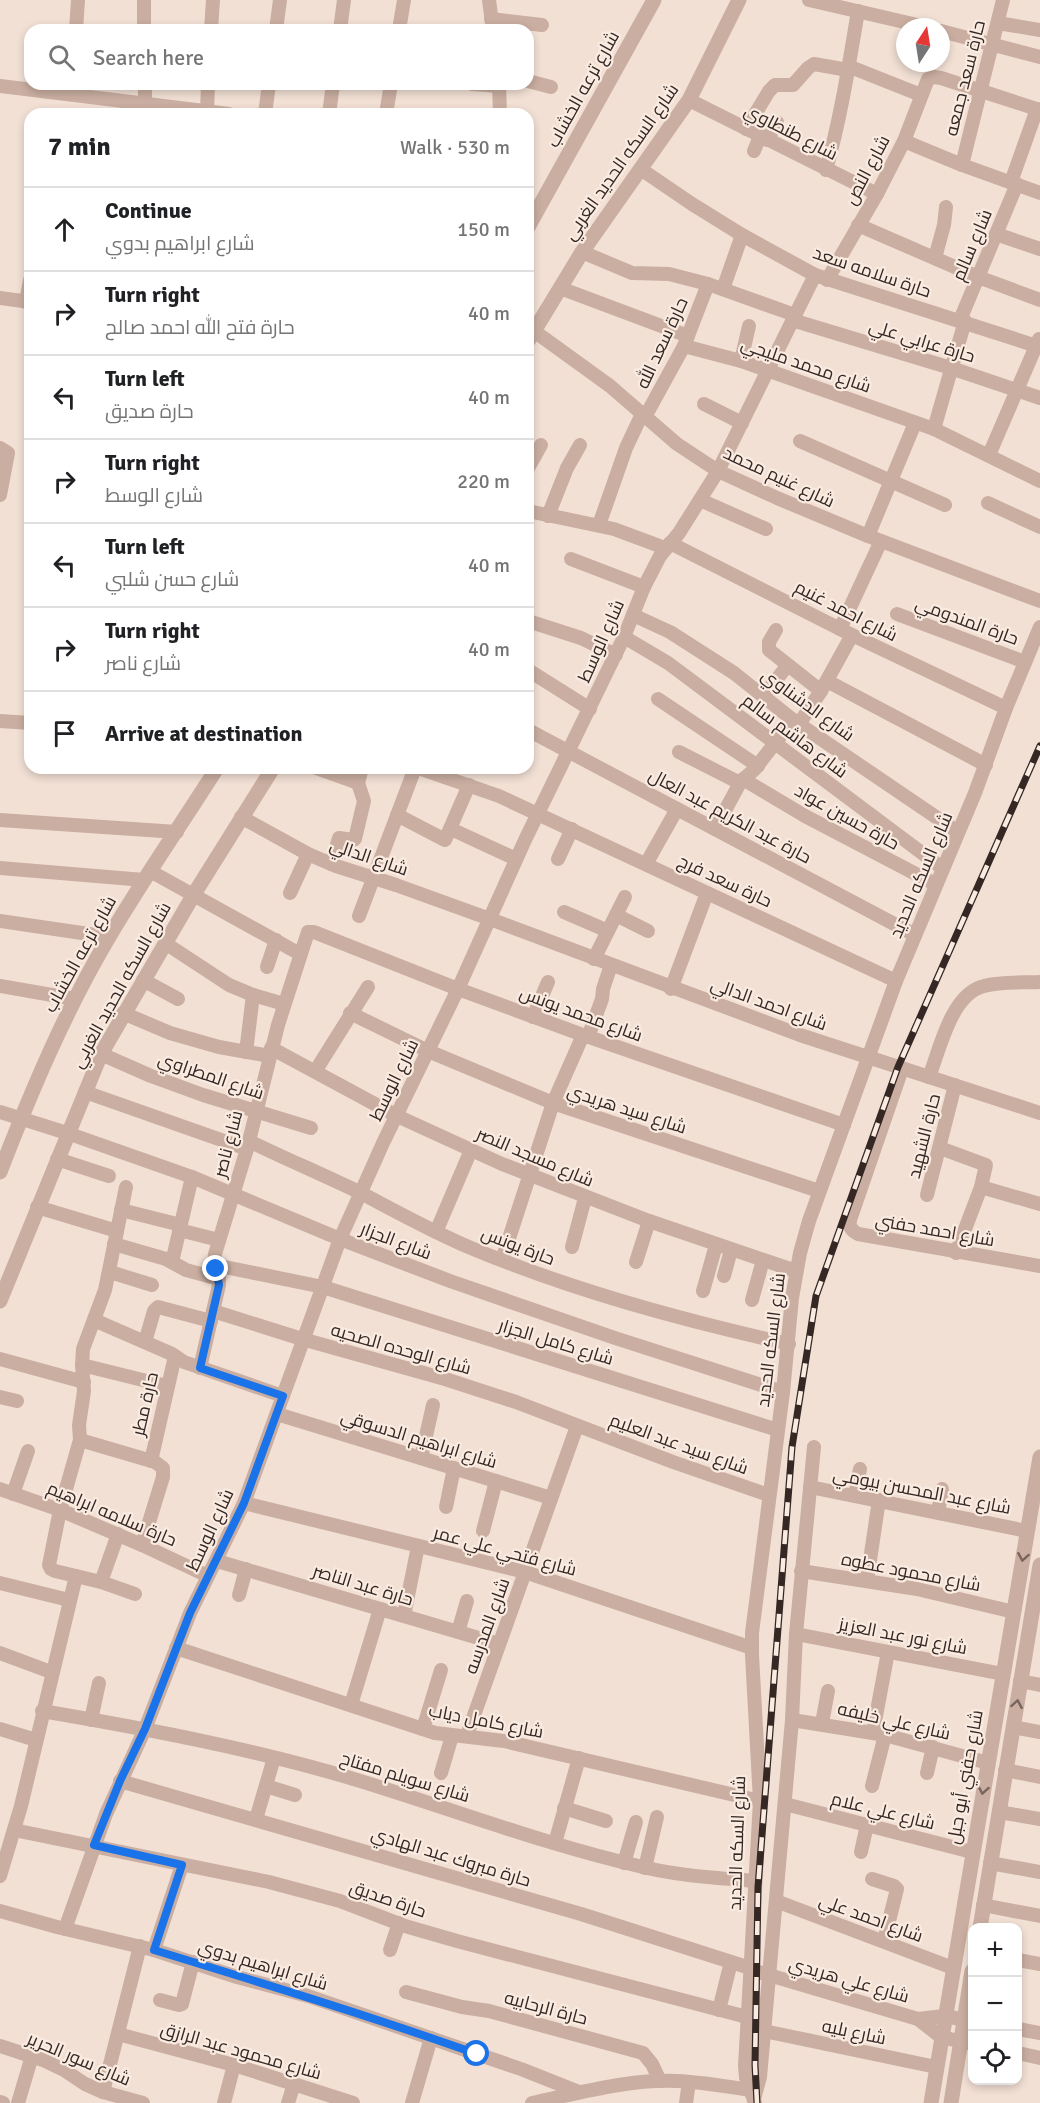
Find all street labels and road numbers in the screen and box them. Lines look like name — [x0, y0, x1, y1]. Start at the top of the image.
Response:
street label: حارة سعد جمعه — [940, 18, 990, 138]
street label: شارع ترعه الخشاب — [542, 27, 625, 152]
street label: شارع السكه الحديد الغربي — [559, 79, 686, 246]
street label: شارع طنطاوي — [739, 99, 842, 168]
street label: شارع النص — [839, 131, 895, 209]
street label: شارع سالم — [947, 206, 998, 285]
street label: حارة سلامه سعد — [810, 242, 934, 302]
street label: حارة سعد الله — [630, 293, 693, 392]
street label: حارة عرابي علي — [865, 314, 978, 370]
street label: شارع محمد مليجي — [737, 332, 874, 400]
street label: شارع غنيم محمد — [720, 442, 838, 513]
street label: شارع احمد غنيم — [790, 576, 901, 647]
street label: حارة المندومي — [911, 592, 1022, 653]
street label: شارع الوسط — [573, 596, 630, 686]
street label: شارع الدشناوي — [755, 664, 859, 749]
street label: شارع هاشم سالم — [737, 689, 852, 784]
street label: حارة عبد الكريم عبد العال — [644, 764, 815, 869]
street label: حارة حسين عواد — [791, 779, 903, 855]
street label: شارع السكه الحديد — [884, 809, 958, 942]
street label: شارع الدالي — [326, 833, 411, 883]
street label: حارة سعد فرج — [674, 850, 776, 913]
street label: شارع ترعه الخشاب — [39, 892, 122, 1017]
street label: شارع السكه الحديد الغربي — [66, 898, 178, 1073]
street label: شارع احمد الدالي — [707, 973, 830, 1038]
street label: شارع محمد يونس — [516, 982, 646, 1047]
street label: شارع الوسط — [365, 1036, 424, 1125]
street label: شارع المطراوي — [154, 1048, 267, 1107]
street label: شارع سيد هريدي — [564, 1079, 690, 1142]
street label: حارة الشهيد — [903, 1091, 945, 1181]
street label: شارع ناصر — [208, 1108, 248, 1181]
street label: شارع مسجد النصر — [472, 1122, 597, 1193]
street label: شارع احمد حفني — [873, 1209, 996, 1254]
street label: شارع الجزار — [356, 1217, 435, 1266]
street label: حارة يونس — [478, 1222, 558, 1270]
street label: شارع السكه الحديد — [752, 1272, 791, 1408]
street label: شارع كامل الجزار — [495, 1314, 616, 1371]
street label: شارع الوحده الصحيه — [328, 1318, 474, 1380]
street label: حارة مطر — [127, 1370, 163, 1439]
street label: شارع ابراهيم الدسوقي — [337, 1405, 500, 1476]
street label: شارع سيد عبد العليم — [606, 1409, 751, 1480]
street label: شارع عبد المحسن بيومي — [831, 1463, 1013, 1522]
street label: حارة سلامه ابراهيم — [43, 1477, 180, 1552]
street label: شارع الوسط — [181, 1485, 240, 1575]
street label: شارع فتحي علي عمر — [429, 1521, 579, 1584]
street label: شارع محمود عطوه — [839, 1548, 983, 1597]
street label: حارة عبد الناصر — [309, 1559, 416, 1611]
street label: شارع المدرسه — [459, 1575, 515, 1677]
street label: شارع نور عبد العزيز — [836, 1613, 969, 1660]
street label: شارع علي خليفه — [835, 1697, 953, 1748]
street label: شارع كامل دياب — [427, 1699, 545, 1744]
street label: شارع حفني أبو جبل — [942, 1708, 991, 1846]
street label: شارع سويلم مفتاح — [337, 1747, 472, 1808]
street label: شارع السكه الحديد — [724, 1775, 751, 1911]
street label: شارع علي علام — [828, 1787, 937, 1837]
street label: حارة مبروك عبد الهادي — [368, 1822, 534, 1895]
street label: حارة صديق — [346, 1876, 429, 1923]
street label: شارع احمد علي — [815, 1889, 926, 1950]
street label: شارع ابراهيم بدوي — [195, 1935, 331, 1998]
street label: شارع علي هريدي — [785, 1952, 912, 2011]
street label: حارة الرحابيه — [502, 1986, 590, 2030]
street label: شارع بليه — [820, 2014, 888, 2050]
street label: شارع محمود عبد الرازق — [158, 2018, 324, 2085]
street label: شارع سور الحرير — [23, 2027, 134, 2092]

